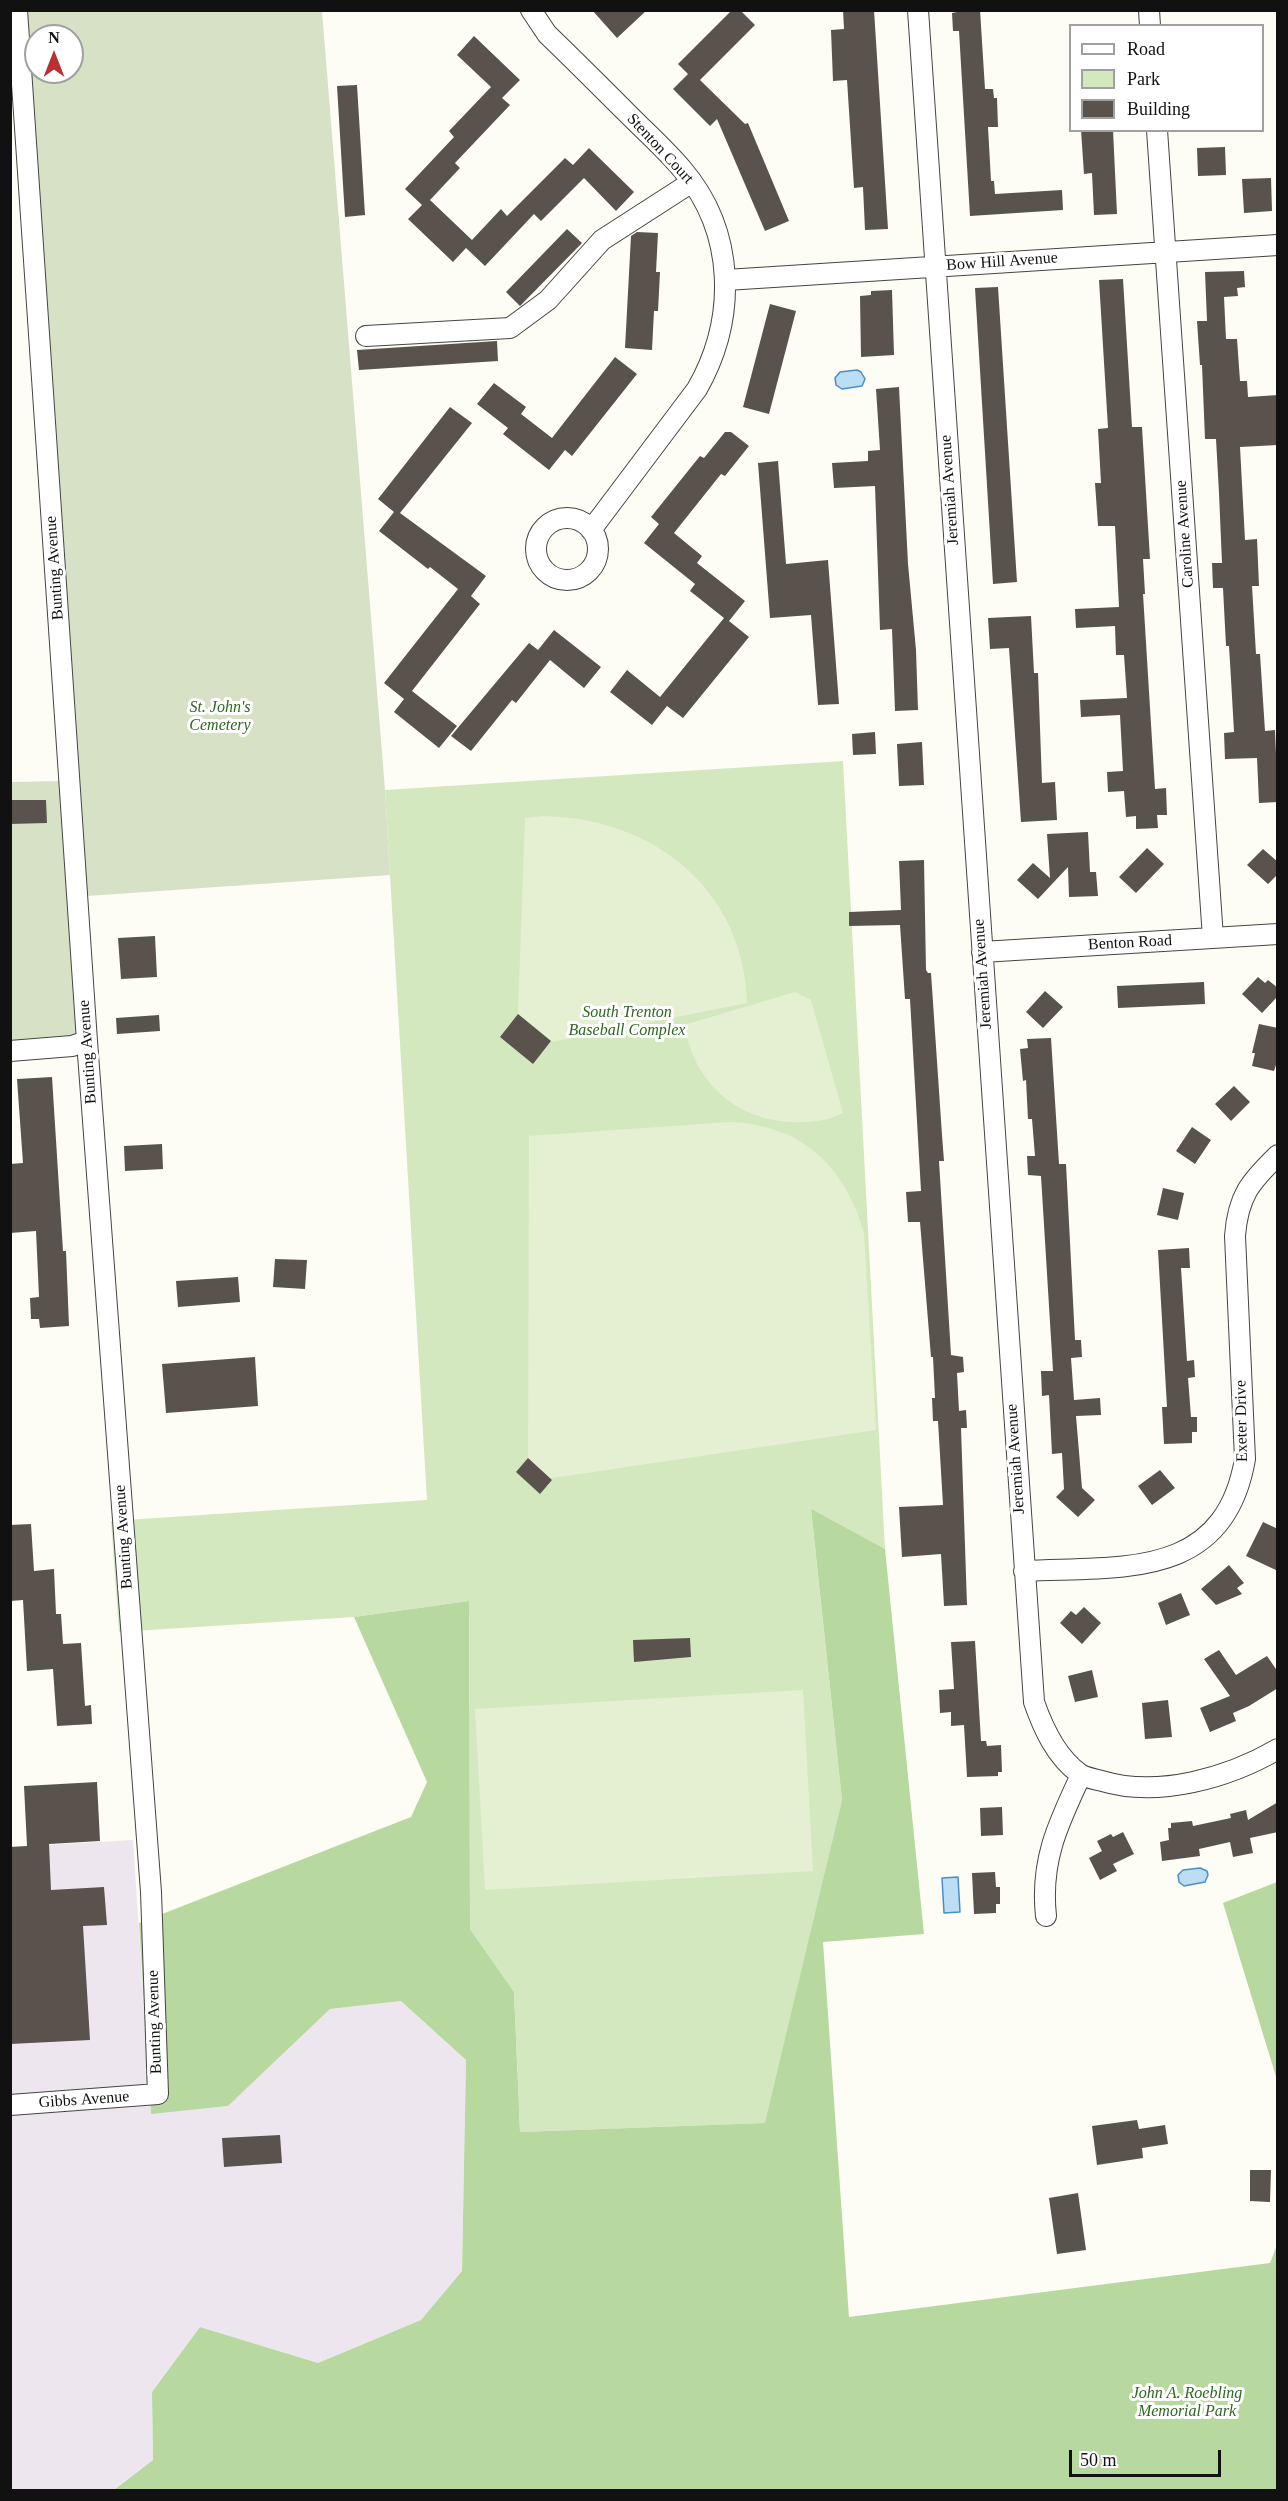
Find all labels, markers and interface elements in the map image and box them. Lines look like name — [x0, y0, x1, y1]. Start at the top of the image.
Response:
north arrow — [24, 24, 84, 84]
legend — [1069, 24, 1264, 132]
text: N — [48, 29, 60, 46]
text: Road — [1127, 39, 1165, 59]
text: Park — [1127, 69, 1160, 89]
text: Building — [1127, 99, 1190, 119]
street label: Stenton Court — [623, 110, 697, 188]
street label: Bow Hill Avenue — [946, 249, 1058, 275]
street label: Jeremiah Avenue — [937, 434, 963, 546]
street label: Caroline Avenue — [1172, 480, 1198, 588]
street label: Bunting Avenue — [42, 515, 68, 621]
park label: St. John's Cemetery — [189, 698, 251, 736]
street label: Jeremiah Avenue — [970, 918, 996, 1030]
street label: Benton Road — [1088, 931, 1172, 955]
street label: Bunting Avenue — [75, 999, 101, 1105]
park label: South Trenton Baseball Complex — [569, 1003, 685, 1041]
street label: Exeter Drive — [1232, 1380, 1252, 1462]
street label: Jeremiah Avenue — [1003, 1403, 1029, 1515]
street label: Bunting Avenue — [111, 1484, 137, 1590]
street label: Bunting Avenue — [144, 1970, 166, 2074]
street label: Gibbs Avenue — [38, 2087, 130, 2113]
park label: John A. Roebling Memorial Park — [1132, 2384, 1242, 2422]
scale bar — [1072, 2438, 1224, 2476]
text: 50 m — [1080, 2450, 1117, 2470]

